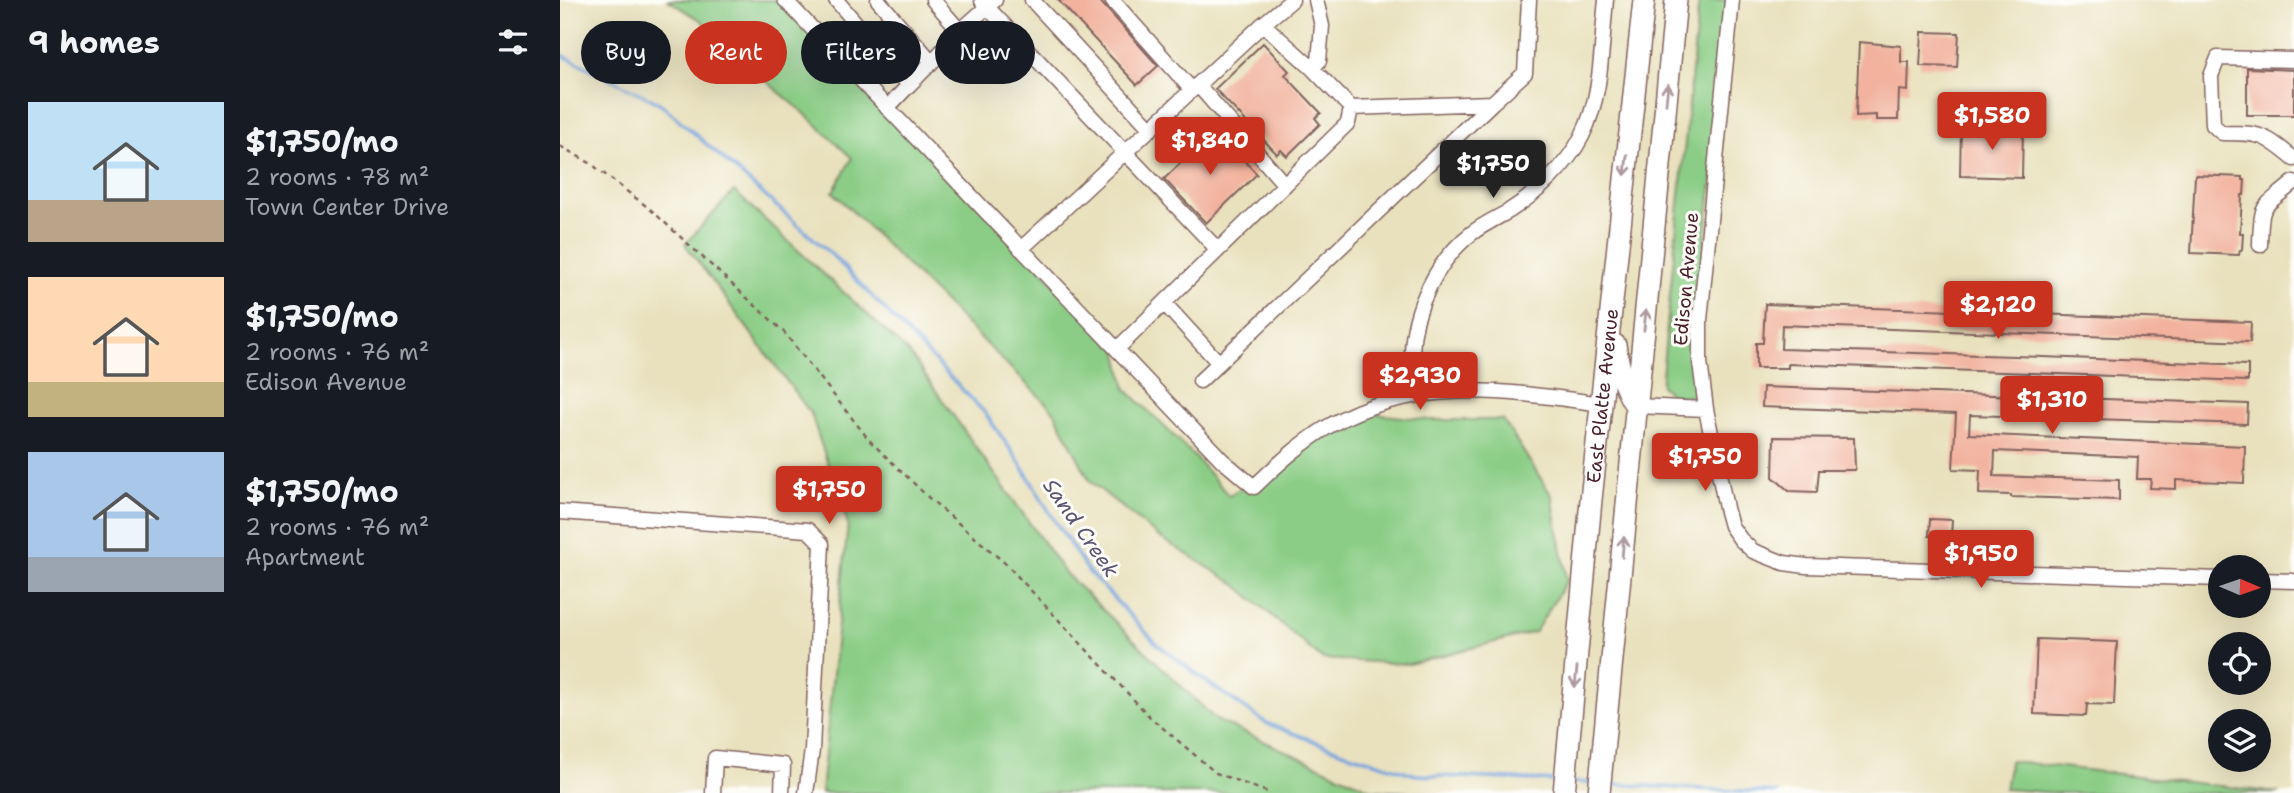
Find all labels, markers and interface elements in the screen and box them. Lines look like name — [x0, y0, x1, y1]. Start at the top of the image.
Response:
chip: Buy — [581, 21, 671, 84]
chip: Rent — [685, 21, 787, 84]
chip: Filters — [801, 21, 921, 84]
chip: New — [935, 21, 1035, 84]
text: 9 homes — [28, 22, 160, 63]
icon: filters — [494, 23, 532, 61]
one-way arrow — [1661, 83, 1674, 105]
pin: $1,580 — [1935, 92, 2049, 152]
text: $1,580 — [1953, 100, 2031, 130]
pin: $1,840 — [1153, 118, 1267, 177]
text: $1,750/mo — [245, 121, 399, 162]
text: $1,840 — [1171, 125, 1249, 155]
icon: home — [84, 130, 168, 214]
pin: $1,750 — [1436, 140, 1550, 200]
text: $1,750 — [1456, 148, 1530, 178]
one-way arrow — [1620, 154, 1633, 176]
text: 2 rooms · 78 m² — [245, 162, 429, 192]
text: Town Center Drive — [245, 192, 449, 222]
street label: Edison Avenue — [1668, 211, 1704, 347]
pin: $2,120 — [1941, 282, 2055, 341]
text: $2,120 — [1960, 289, 2036, 319]
text: $1,750/mo — [245, 296, 399, 337]
icon: home — [84, 305, 168, 389]
street label: East Platte Avenue — [1580, 307, 1624, 484]
one-way arrow — [1639, 309, 1652, 332]
text: 2 rooms · 76 m² — [245, 337, 429, 367]
pin: $2,930 — [1363, 352, 1477, 412]
text: $2,930 — [1379, 360, 1461, 390]
text: Edison Avenue — [245, 367, 407, 397]
pin: $1,310 — [1995, 376, 2109, 436]
text: $1,310 — [2016, 384, 2088, 414]
pin: $1,750 — [1648, 434, 1762, 493]
text: $1,750 — [1668, 441, 1742, 471]
pin: $1,750 — [772, 466, 886, 526]
text: $1,750/mo — [245, 471, 399, 512]
water label: Sand Creek — [1037, 473, 1125, 583]
text: $1,750 — [792, 474, 866, 504]
icon: home — [84, 480, 168, 564]
text: 2 rooms · 76 m² — [245, 512, 429, 542]
pin: $1,950 — [1924, 530, 2038, 590]
one-way arrow — [1617, 536, 1630, 558]
text: $1,950 — [1944, 538, 2018, 568]
text: Apartment — [245, 542, 365, 572]
north arrow — [2208, 555, 2272, 618]
map controls — [2208, 555, 2271, 772]
button: locate — [2208, 632, 2271, 695]
one-way arrow — [1569, 665, 1582, 688]
button: layers — [2208, 709, 2271, 772]

